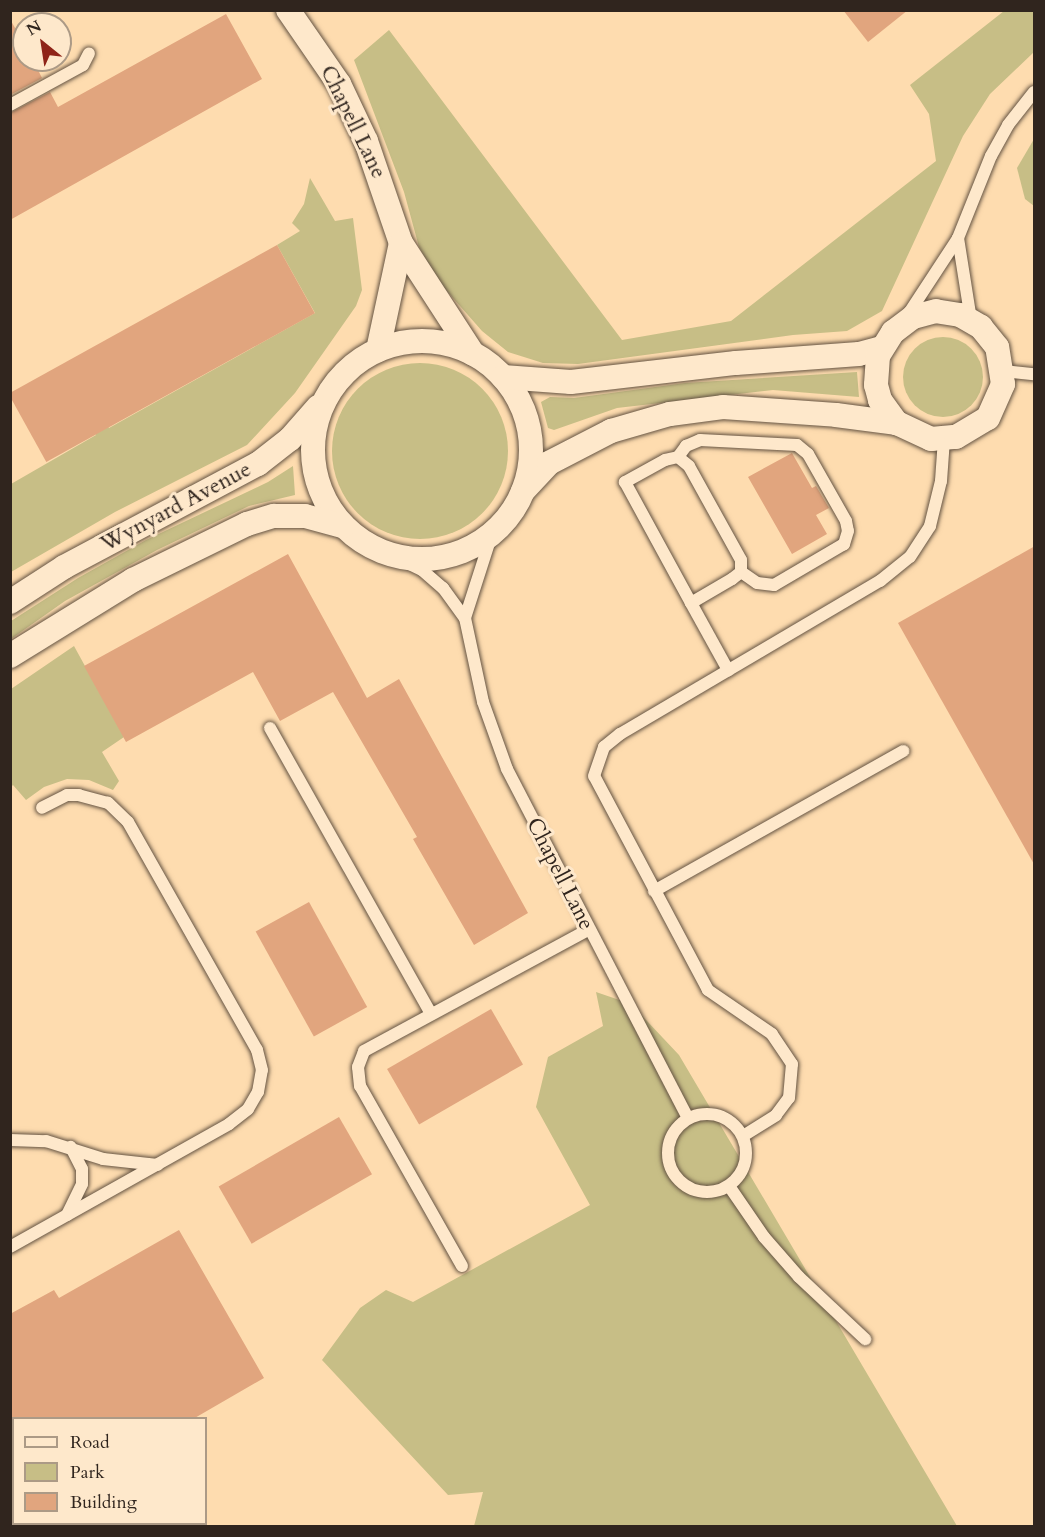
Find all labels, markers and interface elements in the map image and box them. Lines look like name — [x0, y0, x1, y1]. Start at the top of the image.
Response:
north arrow — [12, 12, 72, 72]
text: N — [22, 15, 46, 41]
street label: Chapell Lane — [314, 61, 392, 183]
street label: Wynyard Avenue — [96, 456, 256, 558]
street label: Chapell Lane — [520, 813, 600, 935]
legend — [12, 1417, 207, 1525]
text: Road — [70, 1430, 110, 1455]
text: Park — [70, 1460, 105, 1485]
text: Building — [70, 1490, 137, 1515]

